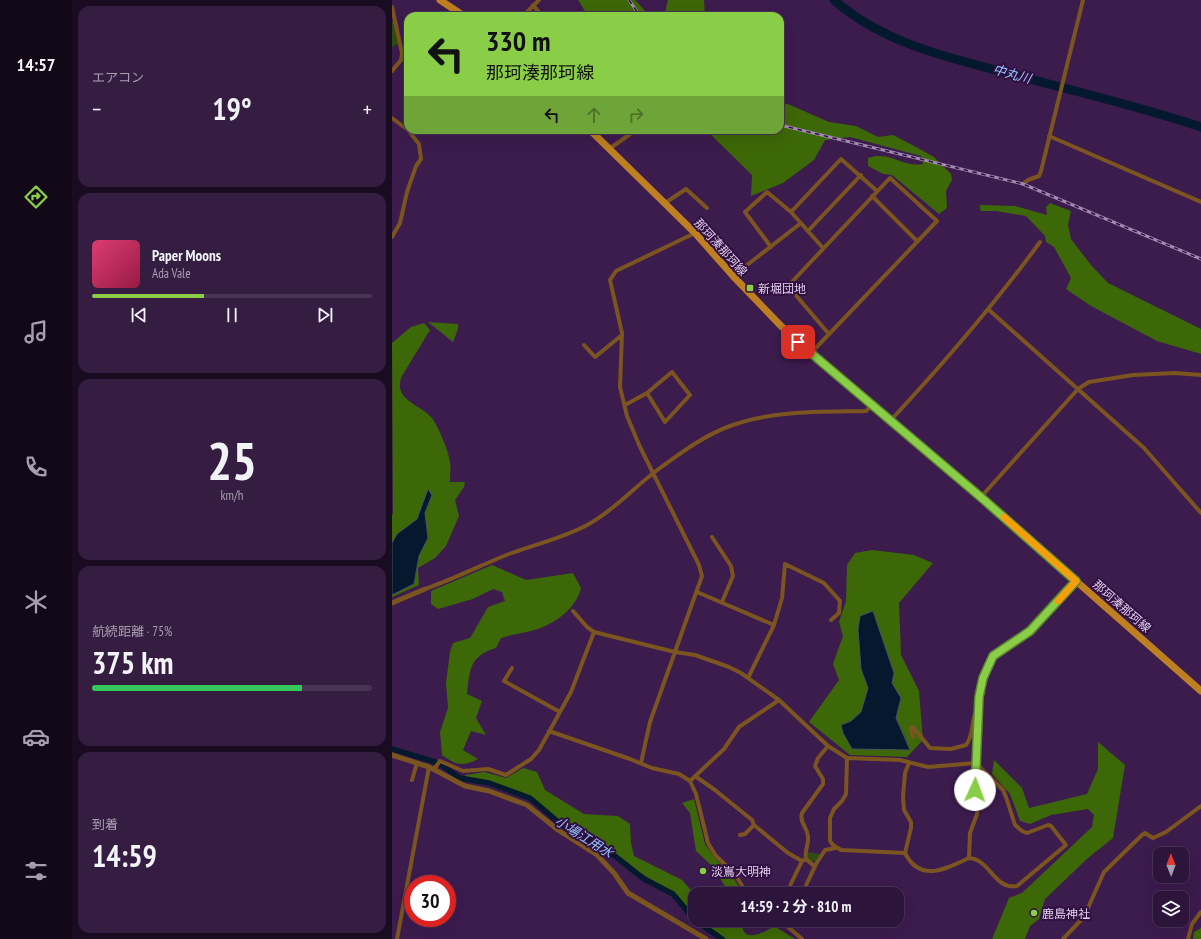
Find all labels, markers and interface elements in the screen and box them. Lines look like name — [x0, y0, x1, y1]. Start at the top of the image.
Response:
text: 330 m — [486, 22, 550, 59]
icon: left — [420, 28, 472, 80]
text: 14:57 — [17, 53, 55, 76]
text: 那珂湊那珂線 — [486, 61, 594, 84]
water label: 中丸川 — [991, 61, 1035, 88]
text: エアコン — [92, 69, 144, 86]
text: 19° — [212, 89, 252, 128]
text: − — [92, 95, 101, 123]
text: + — [363, 95, 372, 123]
icon: left — [541, 104, 563, 126]
icon: ahead — [583, 104, 605, 126]
icon: right — [625, 104, 647, 126]
icon: directions — [22, 183, 50, 211]
street label: 那珂湊那珂線 — [691, 215, 751, 279]
text: Paper Moons — [152, 246, 221, 265]
text: Ada Vale — [152, 265, 191, 282]
place label: 新堀団地 — [758, 281, 806, 296]
marker: 新堀団地 — [745, 283, 755, 293]
icon: previous — [128, 304, 150, 326]
icon: pause — [221, 304, 243, 326]
icon: next — [314, 304, 336, 326]
icon: music — [22, 318, 50, 346]
pin — [781, 325, 815, 359]
icon: arrive — [787, 331, 809, 353]
text: 25 — [207, 427, 257, 494]
icon: phone — [22, 453, 50, 481]
text: km/h — [220, 487, 244, 504]
street label: 那珂湊那珂線 — [1090, 577, 1154, 635]
icon: climate — [22, 588, 50, 616]
text: 航続距離 · 75% — [92, 623, 172, 640]
text: 375 km — [92, 643, 173, 682]
icon: car — [22, 723, 50, 751]
position arrow — [954, 769, 996, 811]
water label: 小場江用水 — [552, 813, 618, 862]
text: 到着 — [92, 816, 118, 833]
text: 14:59 — [92, 836, 157, 875]
north arrow — [1153, 847, 1189, 883]
map controls — [1153, 847, 1189, 927]
icon: filters — [22, 857, 50, 885]
place label: 淡嶌大明神 — [711, 864, 771, 879]
marker: 淡嶌大明神 — [698, 866, 708, 876]
speed limit sign: 30 — [404, 875, 456, 927]
button: layers — [1153, 891, 1189, 927]
text: 14:59 · 2 分 · 810 m — [741, 897, 851, 916]
place label: 鹿島神社 — [1042, 906, 1090, 921]
marker: 鹿島神社 — [1029, 908, 1039, 918]

